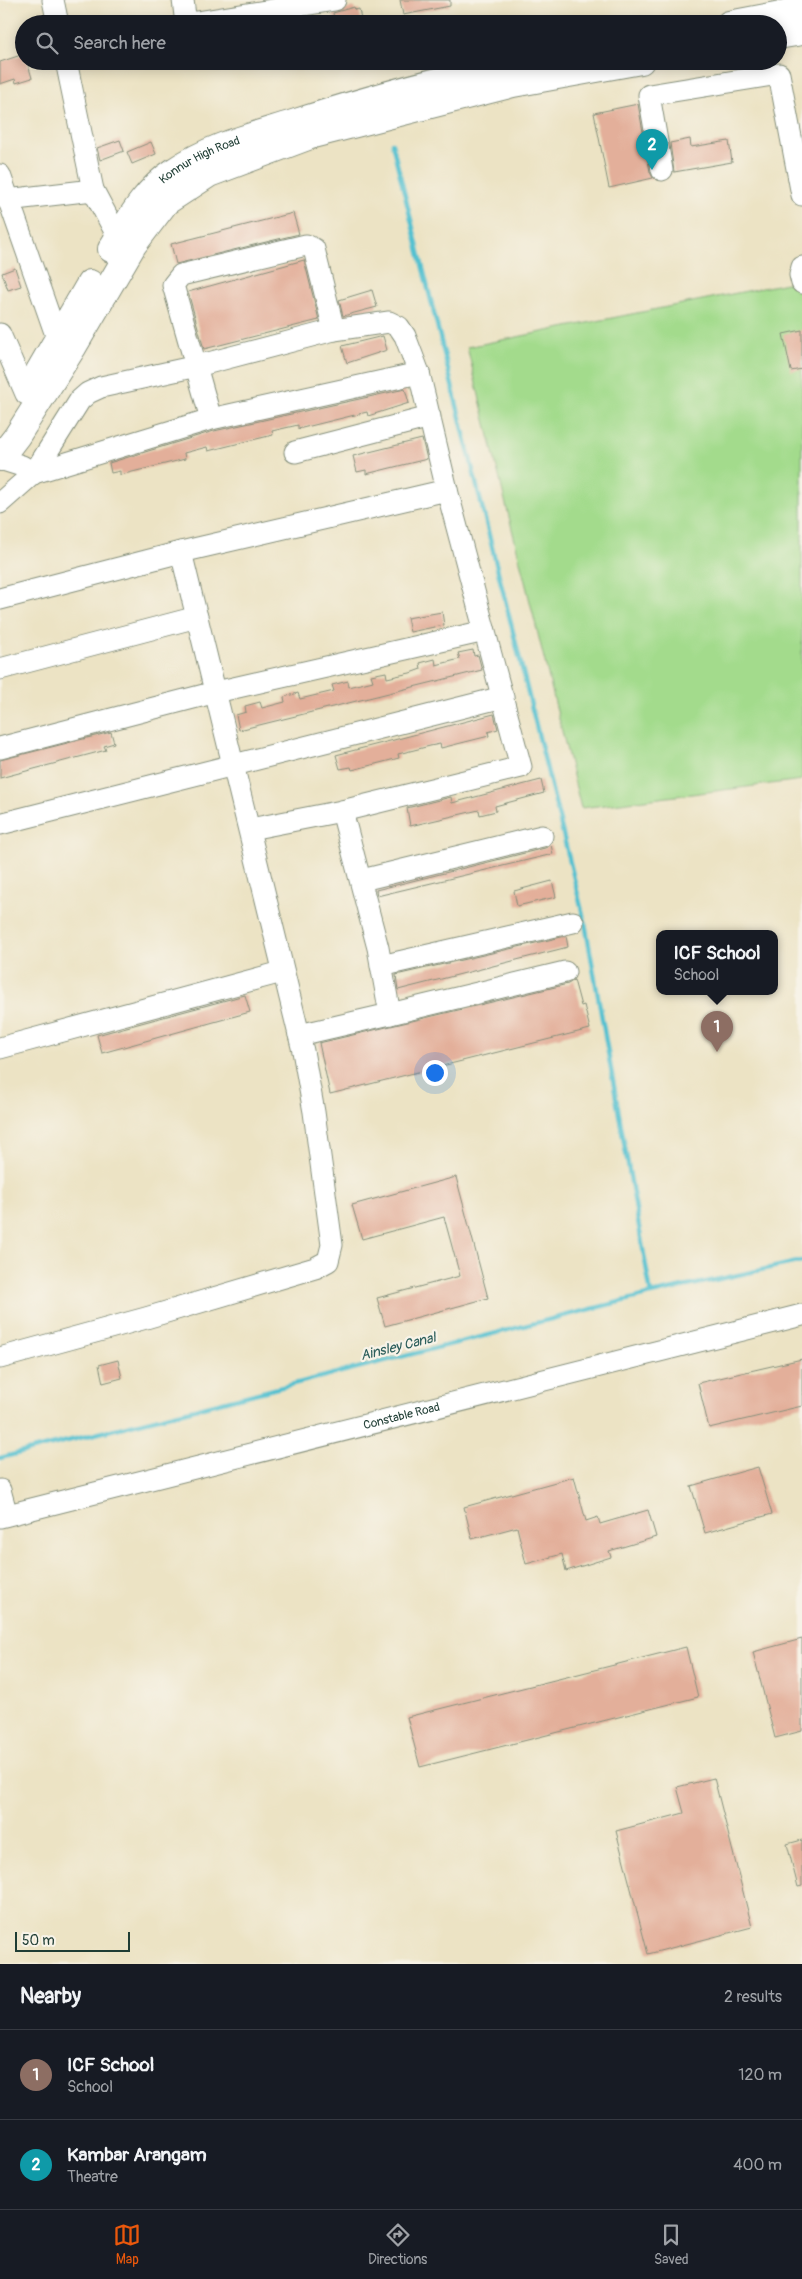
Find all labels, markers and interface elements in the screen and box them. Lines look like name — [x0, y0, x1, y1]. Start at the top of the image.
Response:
search box — [15, 15, 787, 70]
icon: search — [33, 29, 61, 57]
text: Search here — [73, 31, 166, 55]
pin: 2 — [636, 129, 668, 170]
street label: Konnur High Road — [156, 133, 242, 187]
popup — [656, 930, 778, 995]
text: ICF School — [673, 941, 761, 965]
text: School — [673, 965, 719, 985]
pin: 1 — [701, 1011, 733, 1052]
your location — [422, 1060, 448, 1086]
water label: Ainsley Canal — [359, 1329, 439, 1364]
street label: Constable Road — [362, 1400, 441, 1433]
scale bar — [15, 1929, 130, 1952]
text: 50 m — [22, 1932, 55, 1949]
text: Nearby — [20, 1983, 81, 2010]
text: 2 results — [724, 1987, 782, 2007]
text: ICF School — [67, 2053, 154, 2077]
text: 1 — [33, 2065, 39, 2085]
text: 120 m — [738, 2065, 782, 2085]
text: School — [67, 2077, 113, 2097]
text: Kambar Arangam — [67, 2143, 207, 2167]
text: 2 — [32, 2155, 40, 2175]
text: 400 m — [733, 2155, 782, 2175]
text: Theatre — [67, 2167, 118, 2187]
tab: Map — [113, 2221, 141, 2268]
tab: Directions — [368, 2221, 427, 2268]
tab: Saved — [654, 2221, 689, 2268]

